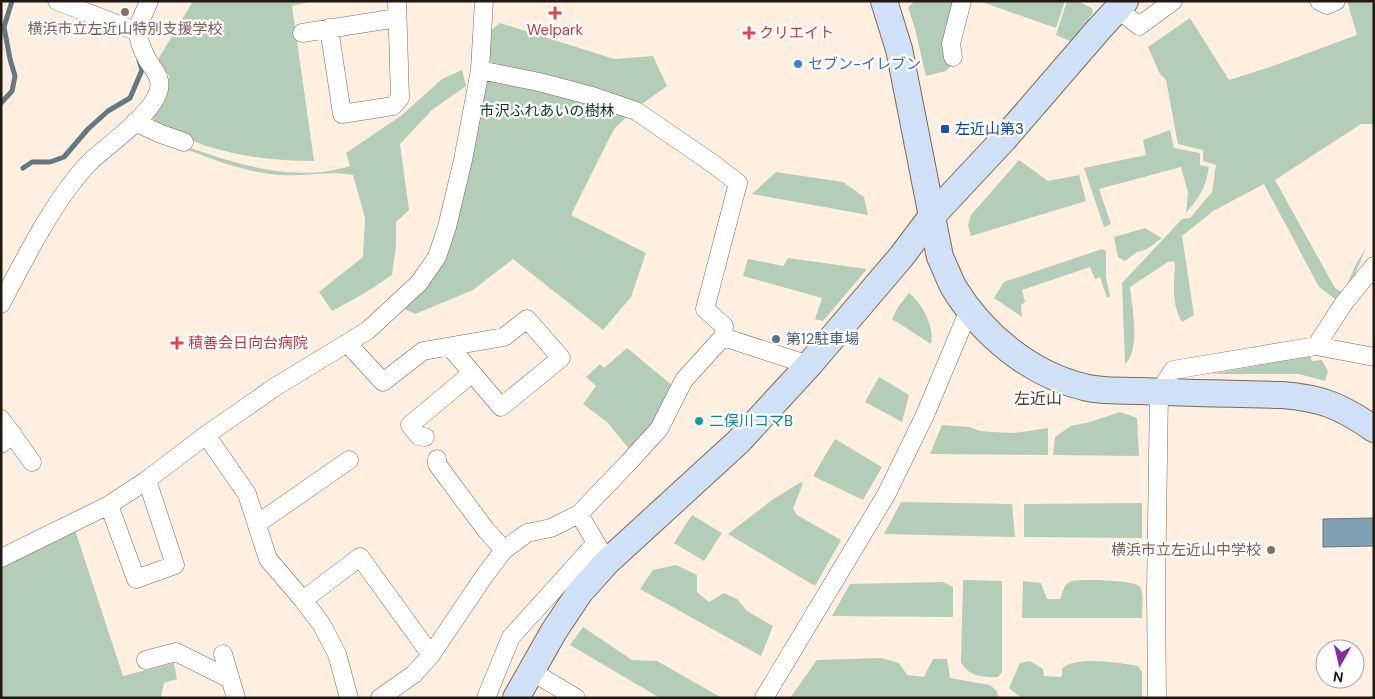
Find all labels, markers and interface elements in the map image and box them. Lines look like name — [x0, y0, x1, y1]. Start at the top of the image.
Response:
marker: 横浜市立左近山特別支援学校 — [119, 6, 131, 18]
marker: Welpark — [549, 7, 561, 19]
place label: 横浜市立左近山特別支援学校 — [27, 19, 223, 39]
place label: Welpark — [527, 20, 584, 40]
place label: クリエイト — [759, 23, 834, 43]
marker: クリエイト — [743, 27, 755, 39]
place label: セブン-イレブン — [808, 54, 921, 74]
marker: セブン-イレブン — [792, 58, 804, 70]
park label: 市沢ふれあいの樹林 — [479, 101, 615, 121]
place label: 左近山第3 — [955, 119, 1024, 139]
marker: 左近山第3 — [939, 123, 951, 135]
place label: 第12駐車場 — [786, 329, 859, 349]
place label: 積善会日向台病院 — [188, 333, 308, 353]
marker: 第12駐車場 — [770, 333, 782, 345]
marker: 積善会日向台病院 — [170, 336, 184, 350]
district label: 左近山 — [1014, 388, 1062, 409]
place label: 二俣川コマB — [709, 411, 793, 431]
marker: 二俣川コマB — [693, 415, 705, 427]
place label: 横浜市立左近山中学校 — [1111, 540, 1261, 560]
marker: 横浜市立左近山中学校 — [1265, 544, 1277, 556]
north arrow — [1315, 639, 1365, 689]
text: N — [1332, 667, 1345, 686]

